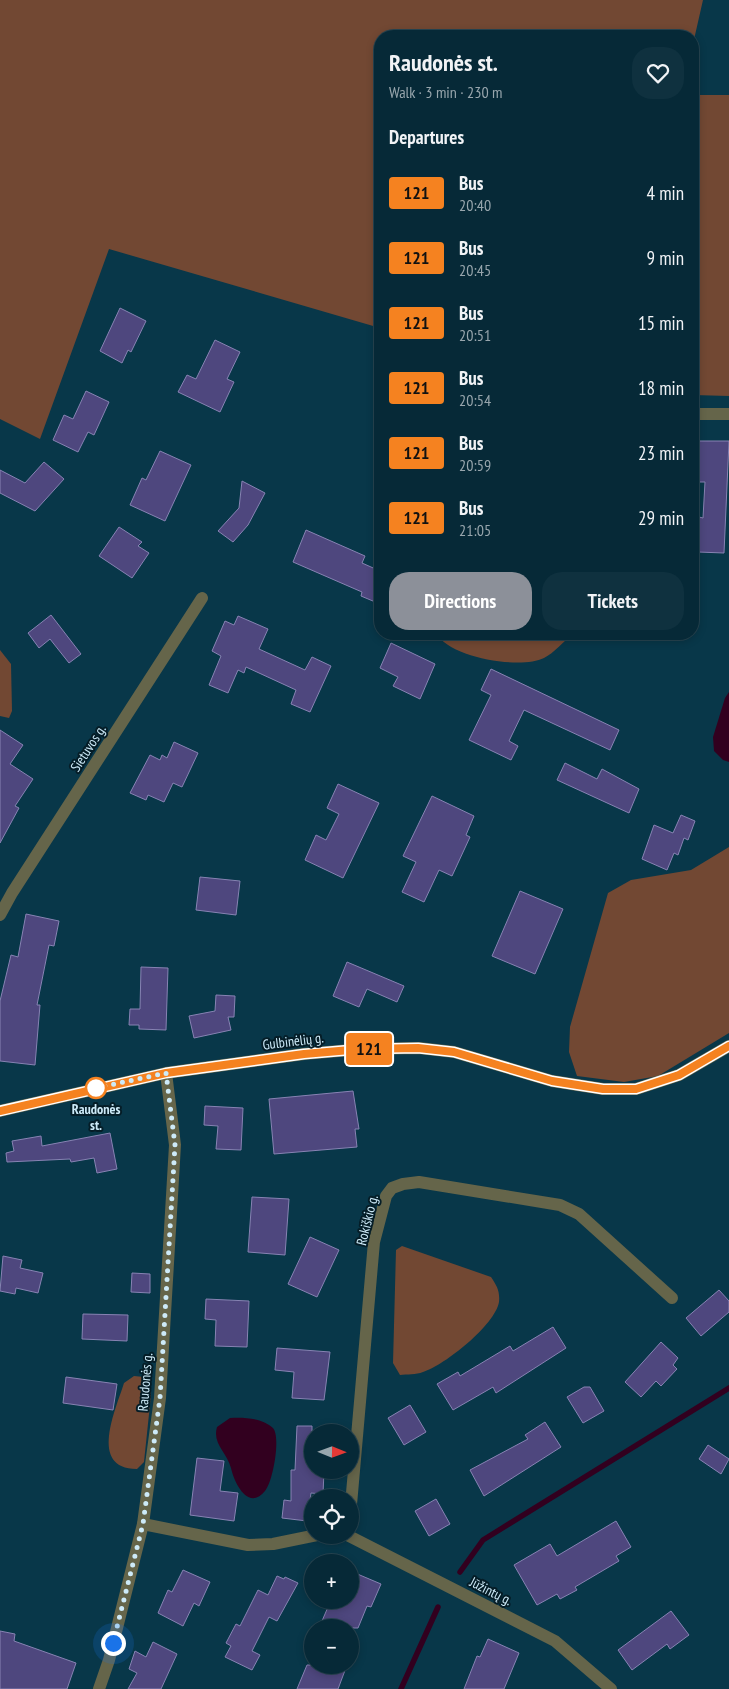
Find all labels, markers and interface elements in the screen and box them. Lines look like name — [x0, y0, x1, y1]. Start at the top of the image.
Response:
text: Raudonės st. — [389, 47, 498, 78]
button: heart — [632, 47, 684, 99]
text: Walk · 3 min · 230 m — [389, 82, 502, 102]
text: Departures — [389, 125, 464, 149]
text: Bus — [459, 171, 483, 195]
text: 121 — [404, 181, 429, 204]
text: 4 min — [647, 181, 684, 205]
text: 20:40 — [459, 195, 491, 215]
text: Bus — [459, 236, 483, 260]
text: 121 — [404, 246, 429, 269]
text: 9 min — [647, 246, 684, 270]
text: 20:45 — [459, 260, 491, 280]
text: Bus — [459, 301, 483, 325]
text: 121 — [404, 311, 429, 334]
text: 15 min — [638, 311, 684, 335]
text: 20:51 — [459, 325, 491, 345]
text: Bus — [459, 366, 483, 390]
text: 121 — [404, 376, 429, 399]
text: 18 min — [638, 376, 684, 400]
text: 20:54 — [459, 390, 491, 410]
text: Bus — [459, 431, 483, 455]
text: 121 — [404, 441, 429, 464]
text: 23 min — [638, 441, 684, 465]
text: 20:59 — [459, 455, 491, 475]
text: Bus — [459, 496, 483, 520]
text: 121 — [404, 506, 429, 529]
text: 29 min — [638, 506, 684, 530]
text: 21:05 — [459, 520, 491, 540]
button: Directions — [389, 572, 532, 630]
button: Tickets — [542, 572, 684, 630]
street label: Sietuvos g. — [66, 721, 110, 775]
street label: Gulbinėlių g. — [262, 1028, 324, 1054]
line badge: 121 — [340, 1033, 398, 1065]
text: 121 — [356, 1037, 382, 1060]
marker: Raudonės st. — [85, 1077, 107, 1099]
place label: Raudonės st. — [72, 1100, 120, 1134]
street label: Rokiškio g. — [352, 1193, 382, 1247]
street label: Raudonės g. — [133, 1352, 157, 1412]
north arrow — [304, 1424, 359, 1479]
map controls — [304, 1424, 359, 1674]
button: locate — [304, 1489, 359, 1544]
button: + — [304, 1554, 359, 1609]
street label: Jūžintų g. — [466, 1572, 515, 1609]
button: − — [304, 1619, 359, 1674]
your location — [101, 1631, 126, 1656]

